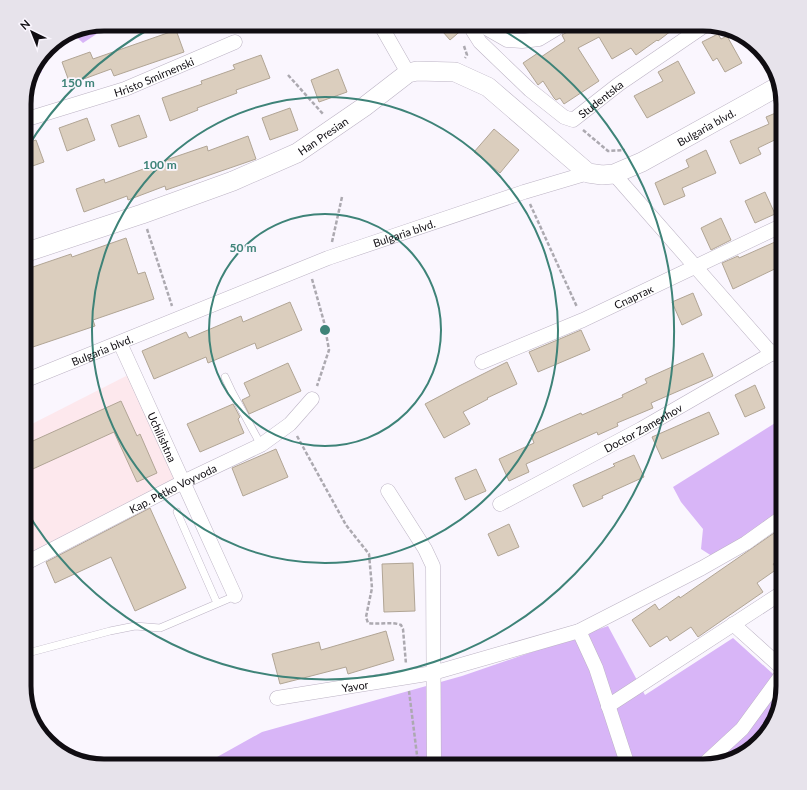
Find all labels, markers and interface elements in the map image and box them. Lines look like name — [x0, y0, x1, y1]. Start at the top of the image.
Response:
north arrow — [12, 12, 52, 52]
text: N — [17, 17, 32, 32]
street label: Hristo Smirnenski — [112, 54, 196, 99]
text: 150 m — [61, 75, 95, 90]
street label: Studentska — [575, 77, 625, 120]
street label: Bulgaria blvd. — [674, 105, 738, 148]
street label: Han Presian — [295, 114, 350, 157]
text: 100 m — [143, 157, 177, 172]
street label: Bulgaria blvd. — [371, 216, 437, 249]
text: 50 m — [230, 240, 256, 255]
street label: Спартак — [612, 281, 655, 311]
centre of rings — [318, 323, 332, 337]
street label: Bulgaria blvd. — [69, 331, 134, 368]
street label: Doctor Zamenhov — [601, 400, 684, 454]
street label: Uchilishtna — [146, 410, 180, 464]
street label: Kap. Petko Voyvoda — [127, 461, 218, 515]
street label: Yavor — [341, 677, 369, 694]

